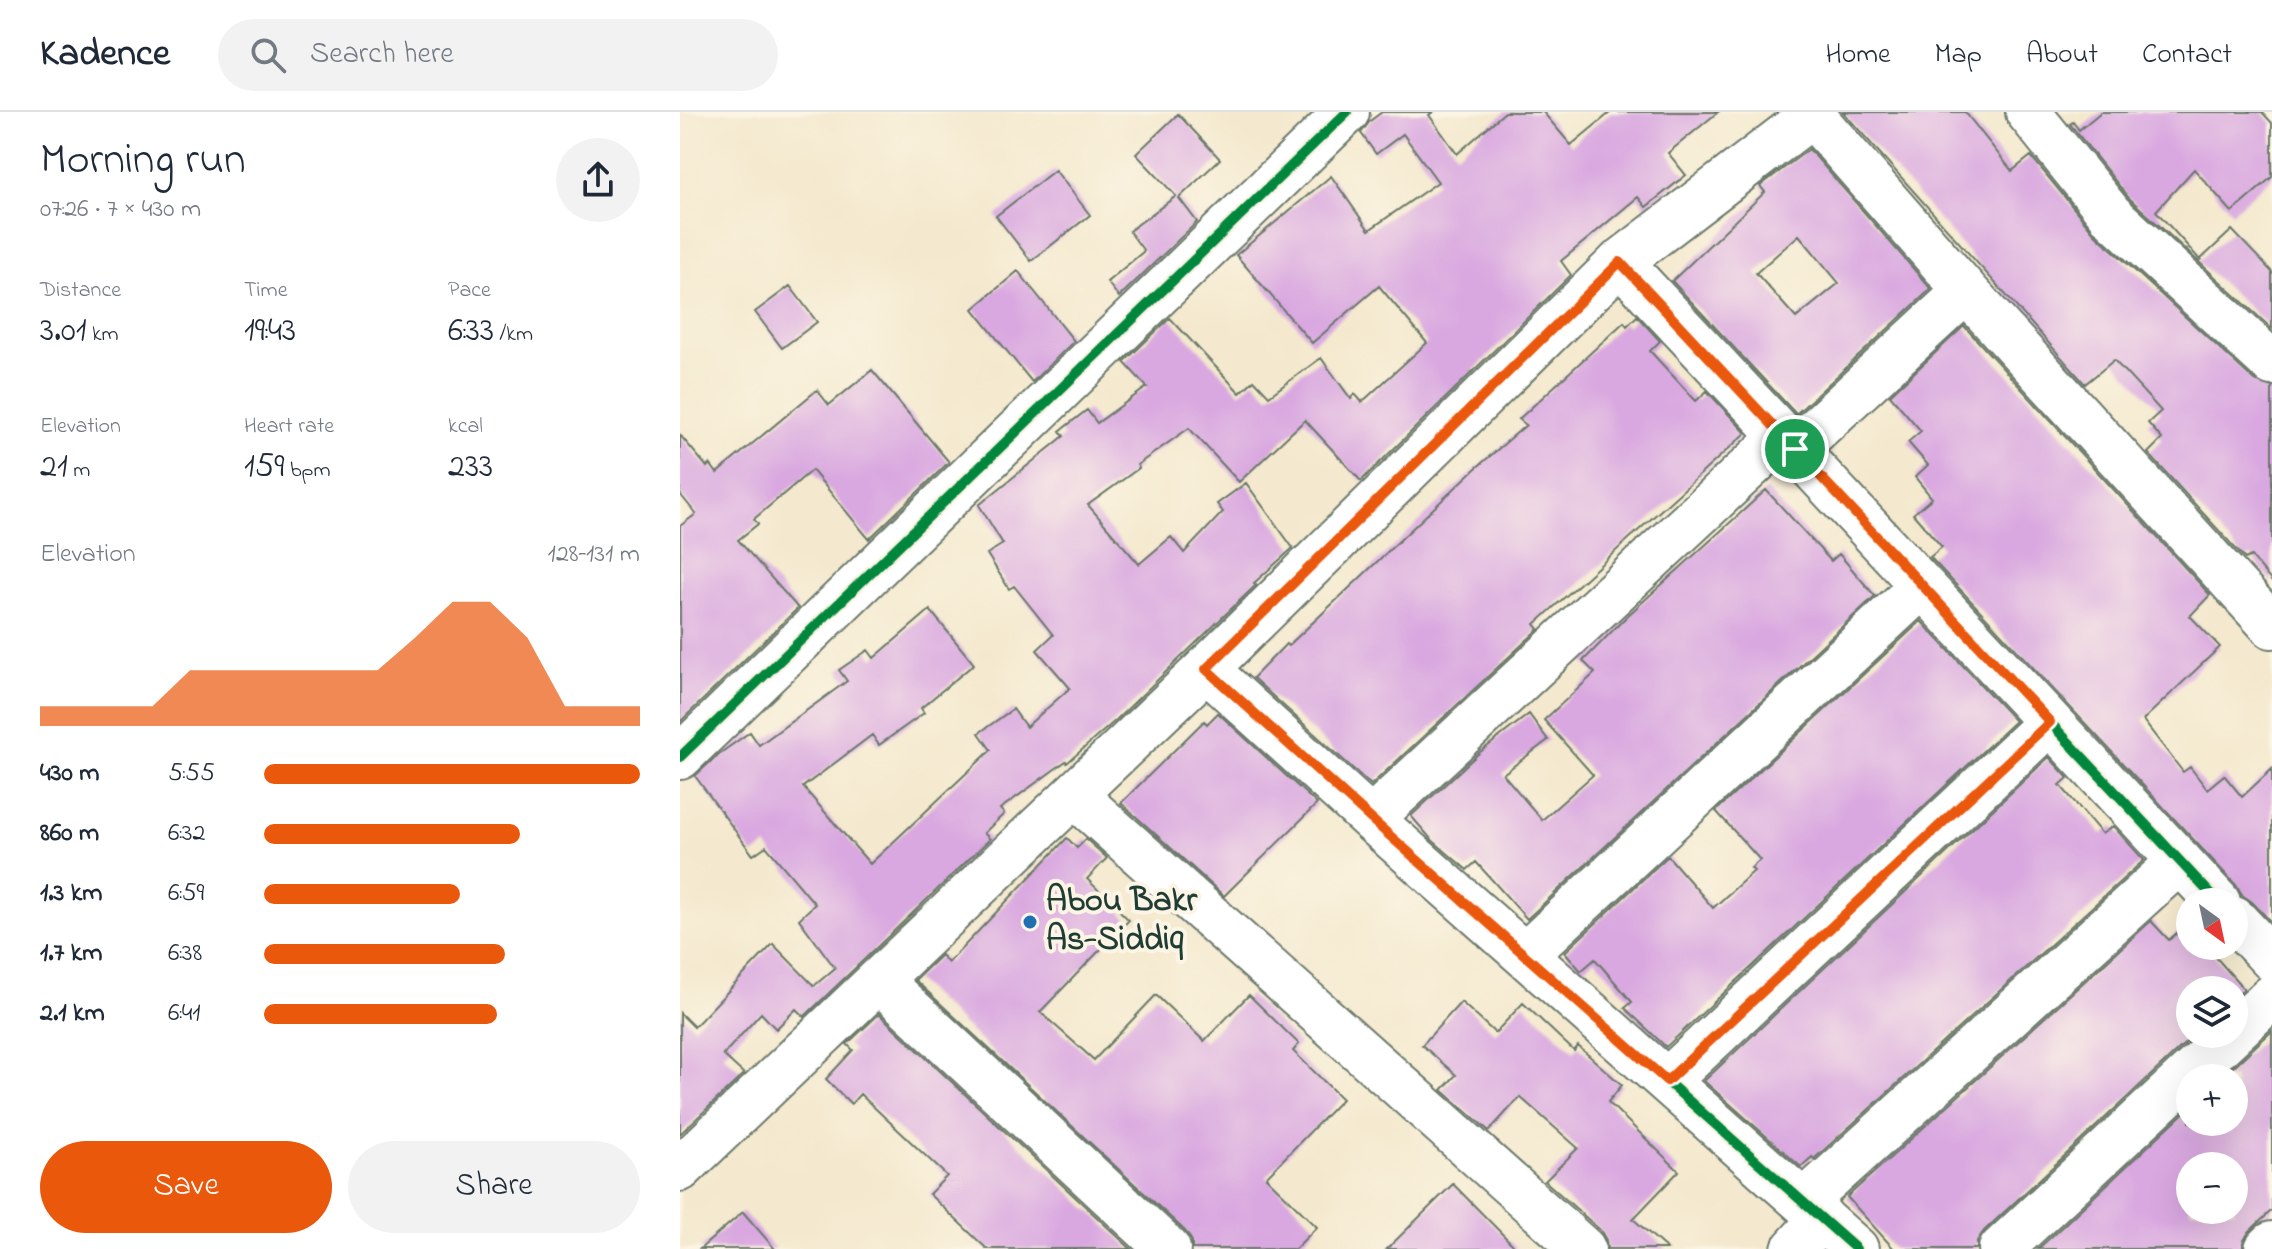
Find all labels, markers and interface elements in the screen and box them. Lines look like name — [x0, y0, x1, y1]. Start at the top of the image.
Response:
search box — [218, 19, 778, 91]
text: Kadence — [40, 27, 170, 83]
icon: search — [246, 33, 290, 77]
text: Search here — [310, 33, 454, 77]
text: Home — [1825, 35, 1891, 76]
text: Map — [1935, 35, 1982, 76]
text: About — [2026, 35, 2098, 76]
text: Contact — [2142, 35, 2232, 76]
text: Morning run — [40, 129, 246, 193]
button: share — [556, 138, 640, 222]
text: 07:26 · 7 × 430 m — [40, 191, 201, 229]
text: Distance — [40, 275, 121, 307]
text: Time — [244, 275, 288, 307]
text: Pace — [448, 275, 491, 307]
text: 3.01 — [40, 307, 86, 357]
text: 19:43 — [244, 307, 296, 357]
text: 6:33 — [448, 307, 494, 357]
text: km — [86, 319, 119, 351]
text: /km — [494, 319, 533, 351]
text: Elevation — [40, 411, 121, 443]
text: Heart rate — [244, 411, 334, 443]
text: kcal — [448, 411, 483, 443]
pin — [1761, 415, 1829, 483]
icon: arrive — [1773, 427, 1817, 471]
text: 21 — [40, 443, 68, 493]
text: 159 — [244, 443, 285, 493]
text: 233 — [448, 443, 493, 493]
text: m — [68, 455, 90, 487]
text: bpm — [285, 455, 331, 487]
text: Elevation — [40, 536, 136, 574]
text: 128–131 m — [548, 536, 640, 574]
text: 430 m — [40, 755, 99, 793]
text: 5:55 — [168, 755, 215, 793]
text: 860 m — [40, 815, 99, 853]
text: 6:32 — [168, 815, 205, 853]
text: 1.3 km — [40, 875, 102, 913]
text: 6:59 — [168, 875, 204, 913]
place label: Abou Bakr As-Siddiq — [1046, 877, 1199, 966]
north arrow — [2176, 888, 2248, 960]
map controls — [2176, 888, 2248, 1224]
marker: Abou Bakr As-Siddiq — [1021, 913, 1039, 931]
text: 1.7 km — [40, 935, 102, 973]
text: 6:38 — [168, 935, 202, 973]
button: layers — [2176, 976, 2248, 1048]
text: 2.1 km — [40, 995, 105, 1033]
text: 6:41 — [168, 995, 201, 1033]
button: + — [2176, 1064, 2248, 1136]
button: Save — [40, 1141, 332, 1233]
button: Share — [348, 1141, 640, 1233]
button: − — [2176, 1152, 2248, 1224]

